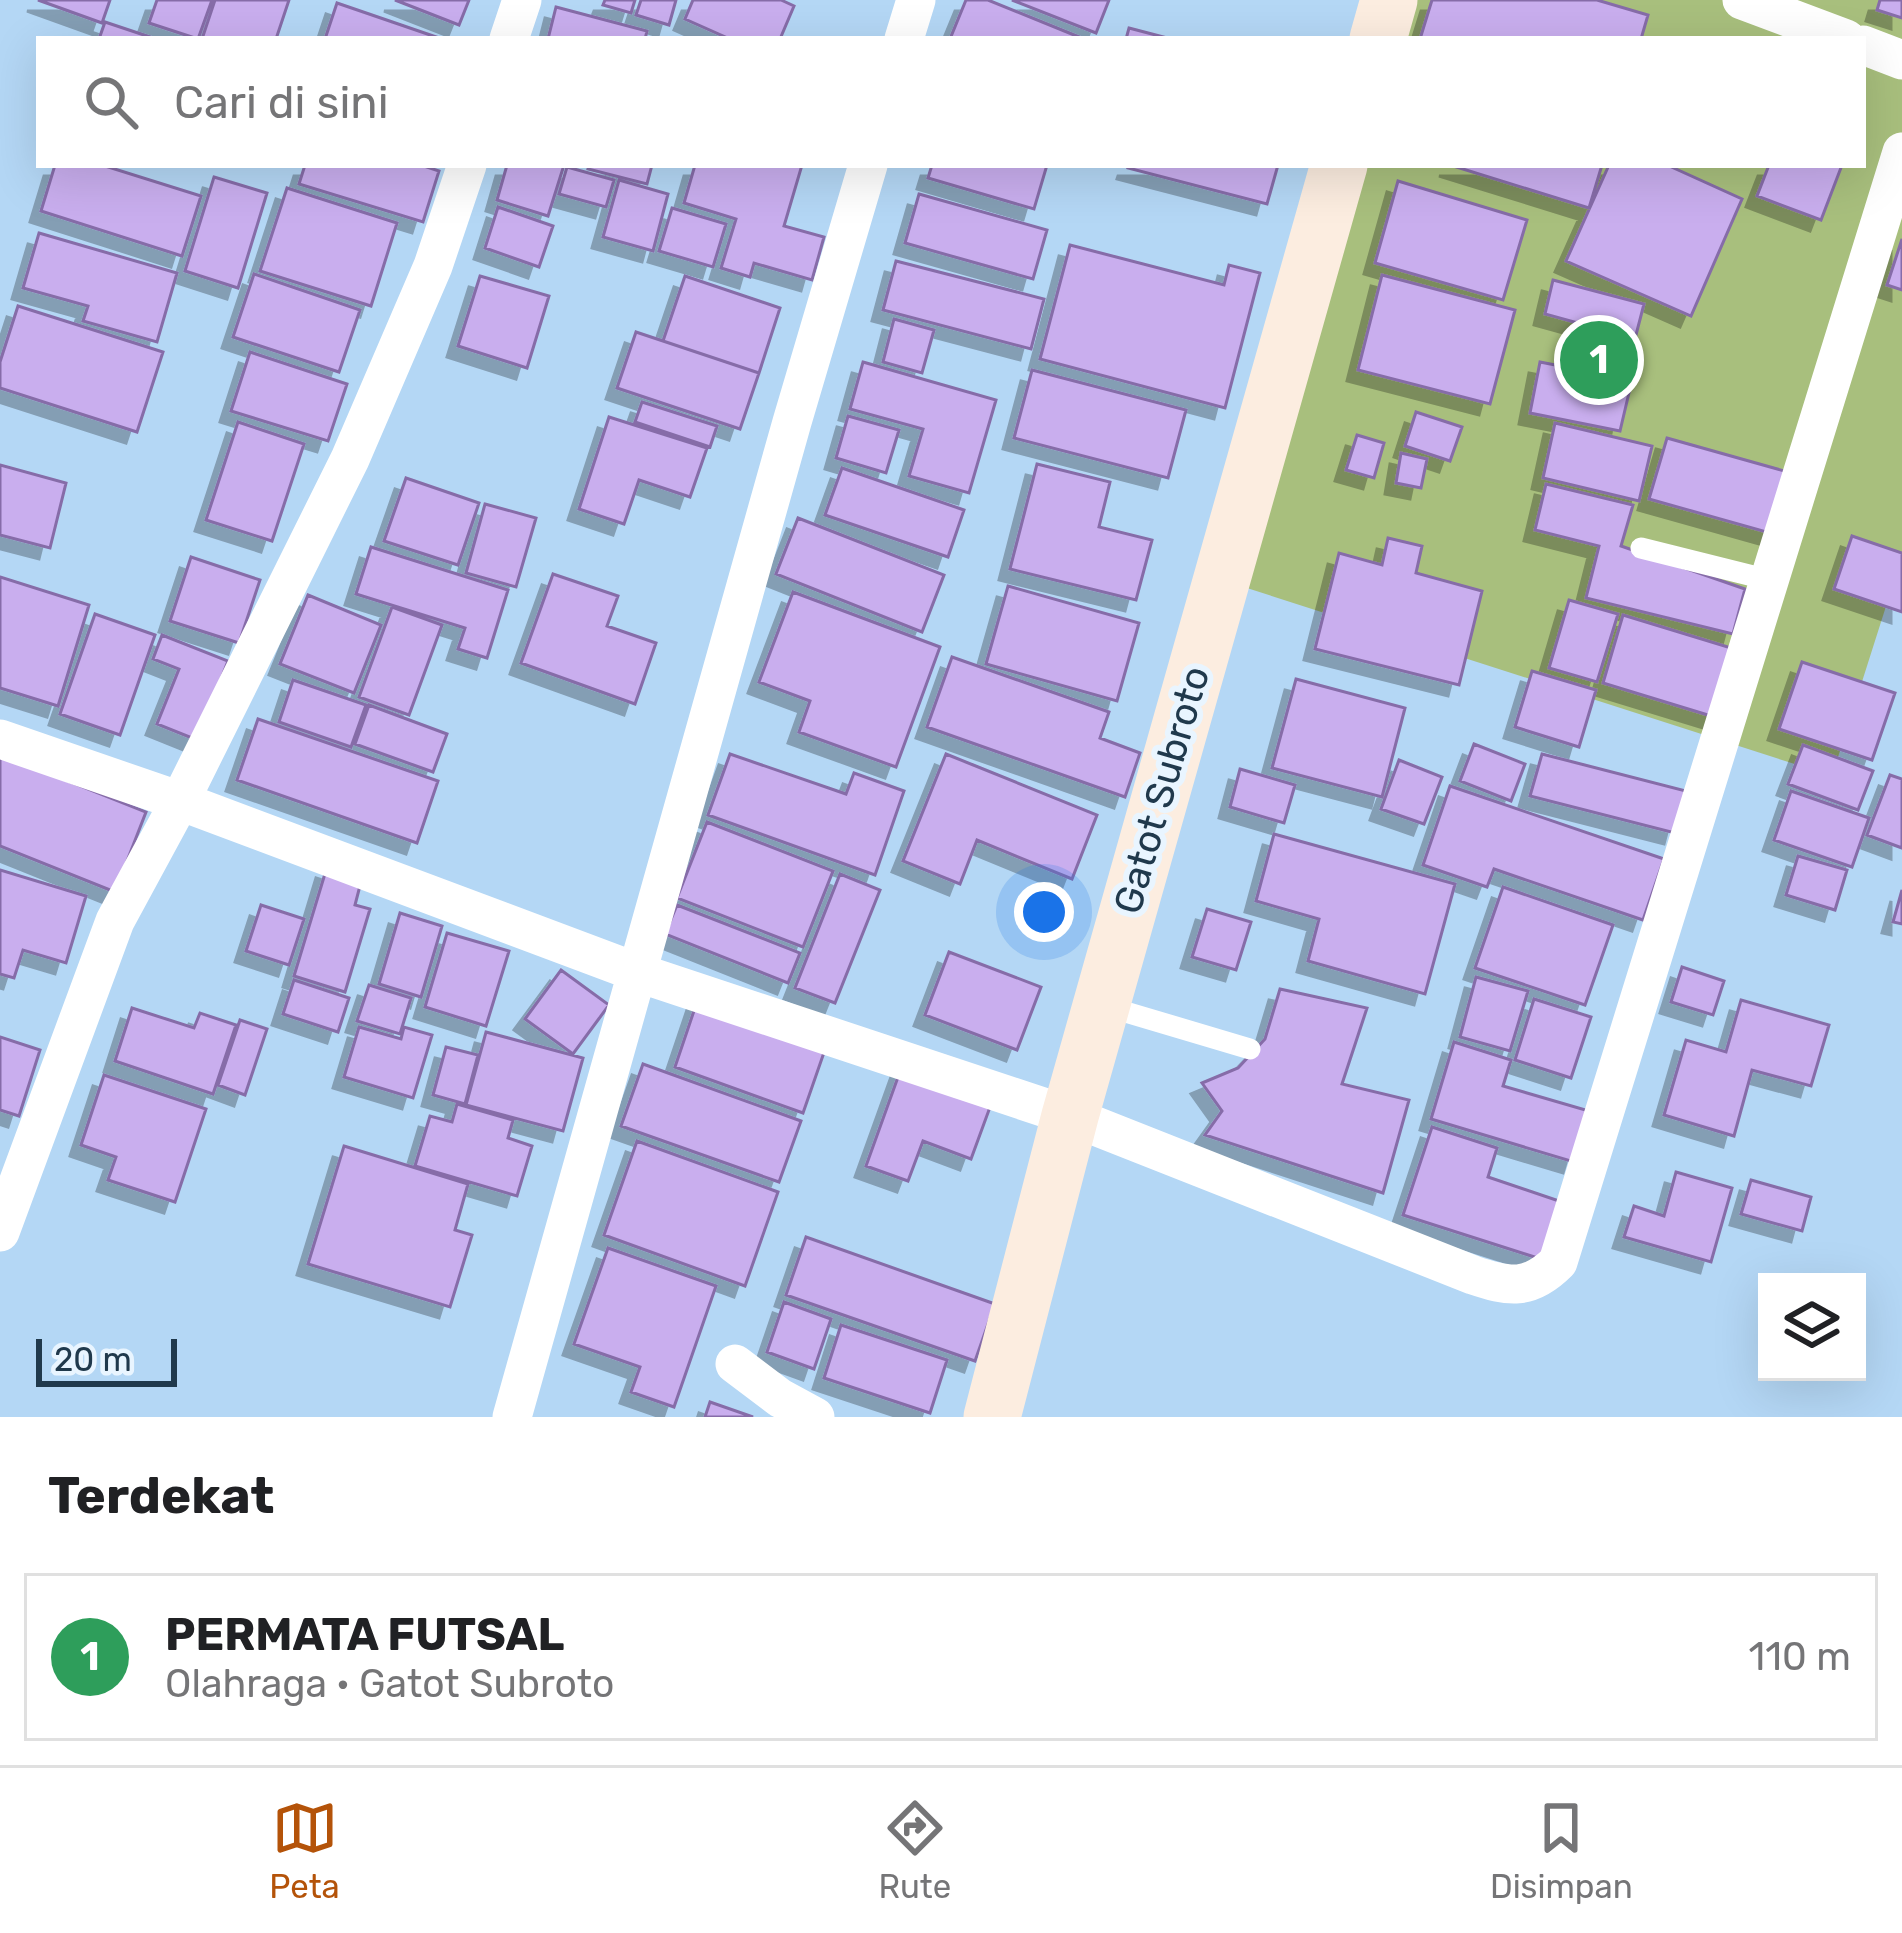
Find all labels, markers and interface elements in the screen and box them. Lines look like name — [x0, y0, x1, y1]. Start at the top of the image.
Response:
search box — [36, 36, 1866, 168]
icon: search — [78, 69, 144, 135]
text: Cari di sini — [174, 76, 389, 129]
pin: 1 — [1560, 315, 1638, 405]
street label: Gatot Subroto — [1105, 661, 1219, 919]
your location — [1014, 882, 1074, 942]
map controls — [1758, 1273, 1866, 1381]
button: layers — [1758, 1273, 1866, 1381]
scale bar — [36, 1333, 177, 1386]
text: 20 m — [54, 1340, 132, 1379]
text: Terdekat — [48, 1465, 274, 1526]
text: PERMATA FUTSAL — [165, 1608, 564, 1661]
text: 1 — [80, 1634, 100, 1680]
text: 110 m — [1749, 1634, 1851, 1680]
text: Olahraga · Gatot Subroto — [165, 1661, 614, 1707]
tab: Peta — [269, 1795, 340, 1906]
tab: Rute — [878, 1795, 951, 1906]
tab: Disimpan — [1490, 1795, 1633, 1906]

